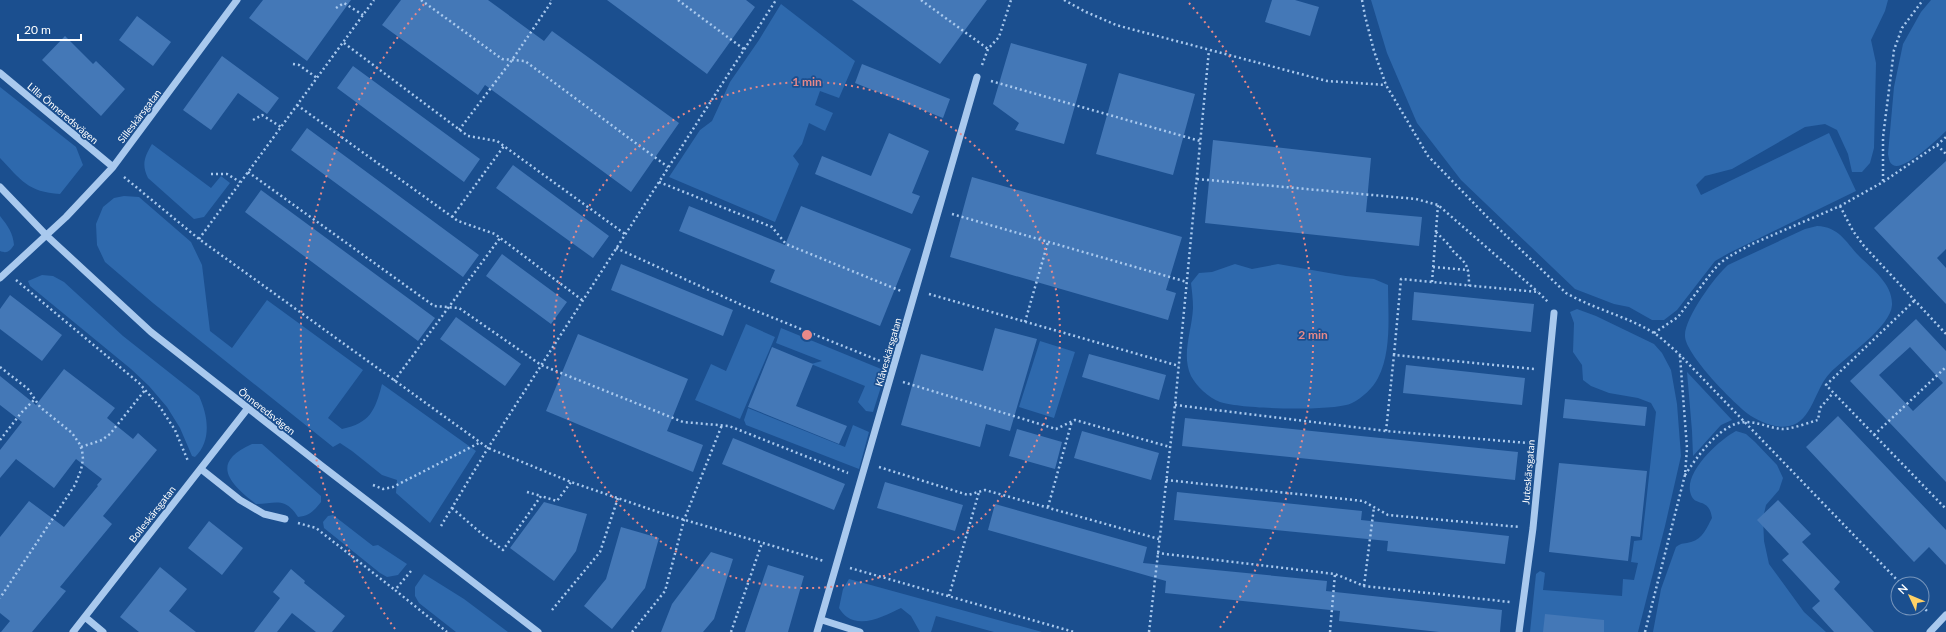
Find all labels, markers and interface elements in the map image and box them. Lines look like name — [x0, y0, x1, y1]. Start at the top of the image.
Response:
scale bar — [18, 16, 81, 42]
text: 20 m — [24, 22, 51, 37]
text: 1 min — [792, 74, 822, 89]
street label: Lilla Önneredsvägen — [25, 80, 101, 146]
street label: Silleskärsgatan — [115, 87, 163, 145]
street label: Klåveskärsgatan — [872, 316, 904, 388]
text: 2 min — [1298, 327, 1328, 342]
centre of rings — [800, 328, 814, 342]
street label: Önneredsvägen — [236, 385, 298, 437]
street label: Juteskärsgatan — [1519, 439, 1537, 505]
street label: Bolleskärsgatan — [126, 483, 178, 545]
north arrow — [1890, 576, 1930, 616]
text: N — [1895, 581, 1910, 596]

